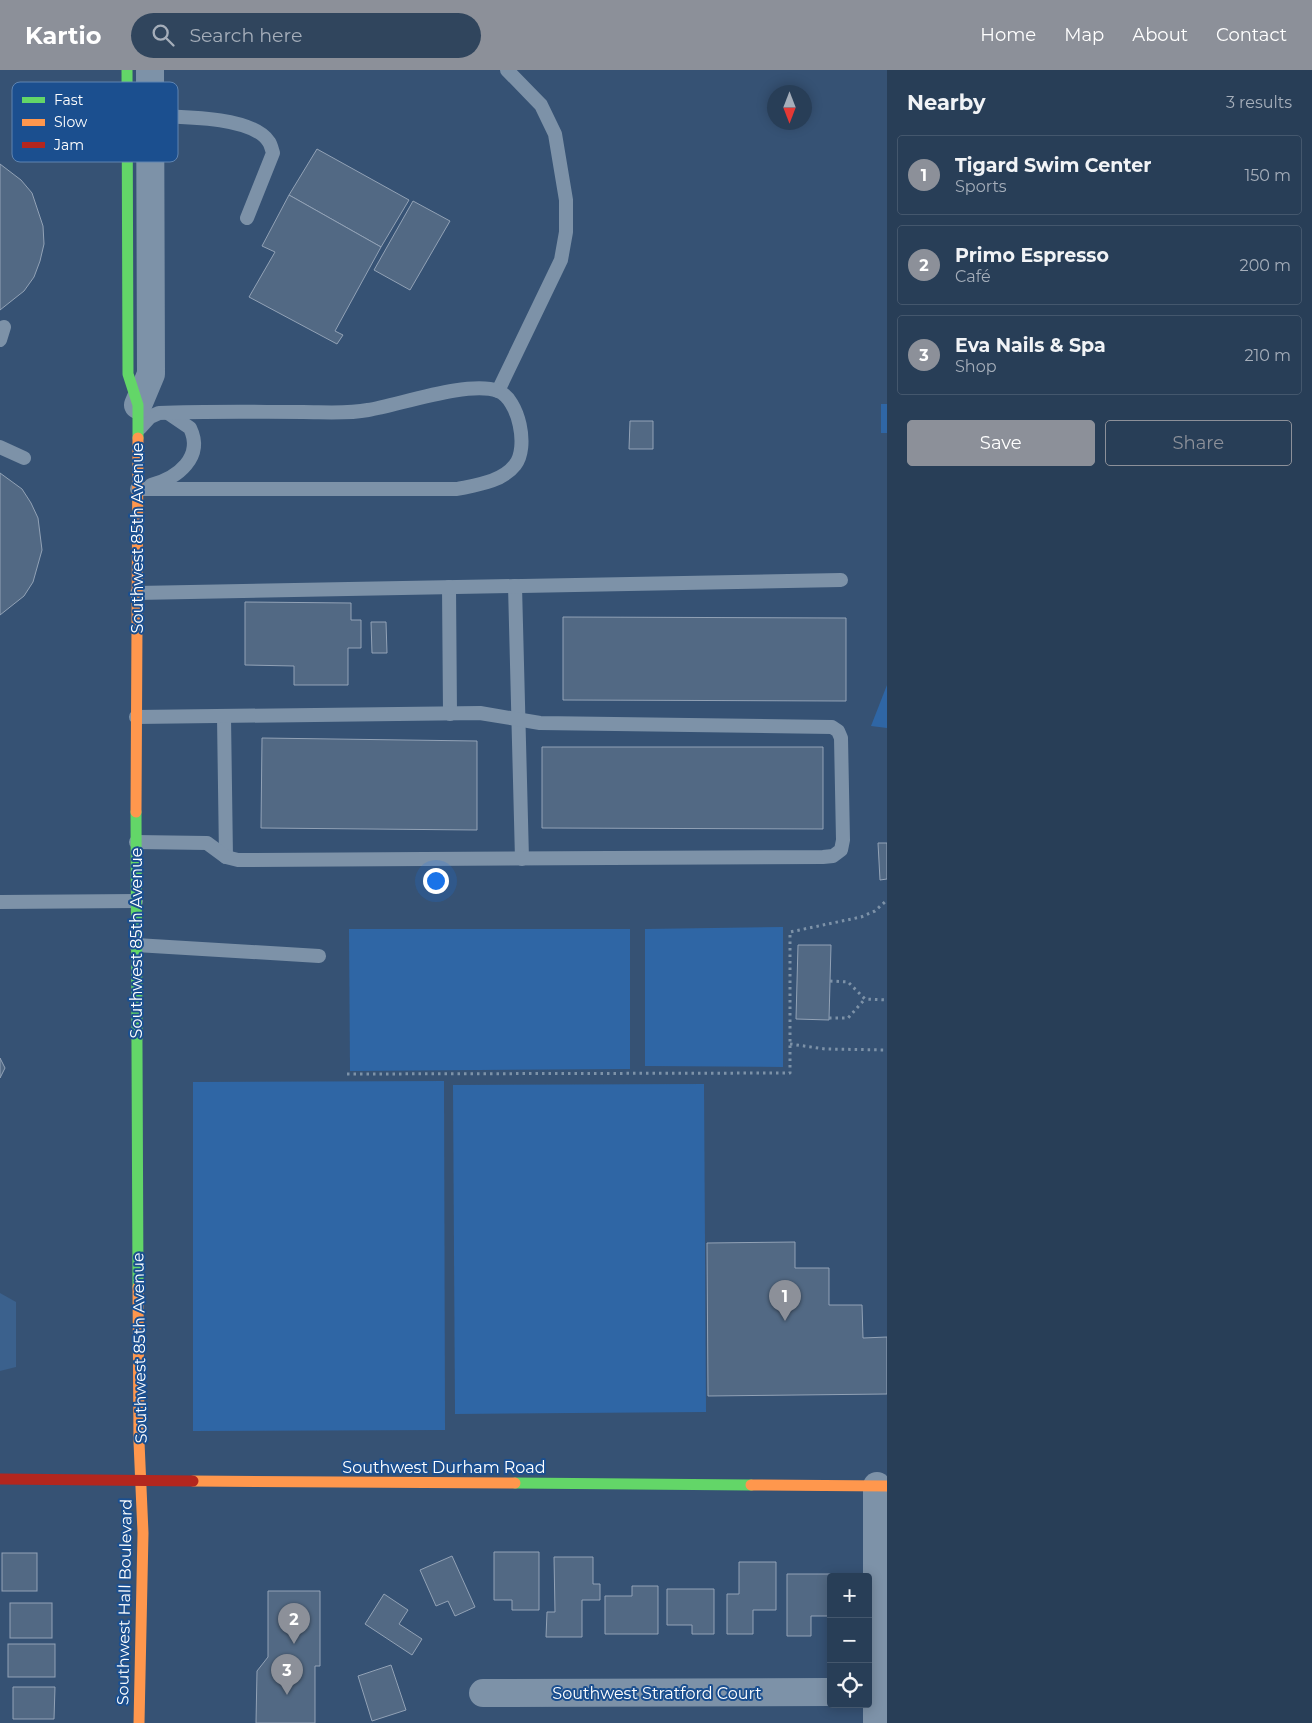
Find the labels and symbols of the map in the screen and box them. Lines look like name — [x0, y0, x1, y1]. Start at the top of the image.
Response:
legend — [12, 82, 178, 162]
north arrow — [767, 85, 812, 130]
text: Fast — [54, 91, 84, 109]
text: Slow — [54, 113, 88, 131]
text: Jam — [53, 136, 84, 154]
street label: Southwest 85th Avenue — [128, 443, 147, 633]
street label: Southwest 85th Avenue — [127, 848, 146, 1038]
your location — [423, 868, 449, 894]
street label: Southwest 85th Avenue — [128, 1252, 151, 1444]
pin: 1 — [769, 1280, 801, 1321]
street label: Southwest Durham Road — [342, 1458, 546, 1477]
street label: Southwest Hall Boulevard — [113, 1499, 136, 1705]
pin: 2 — [278, 1603, 310, 1644]
pin: 3 — [271, 1654, 303, 1695]
street label: Southwest Stratford Court — [552, 1684, 762, 1703]

